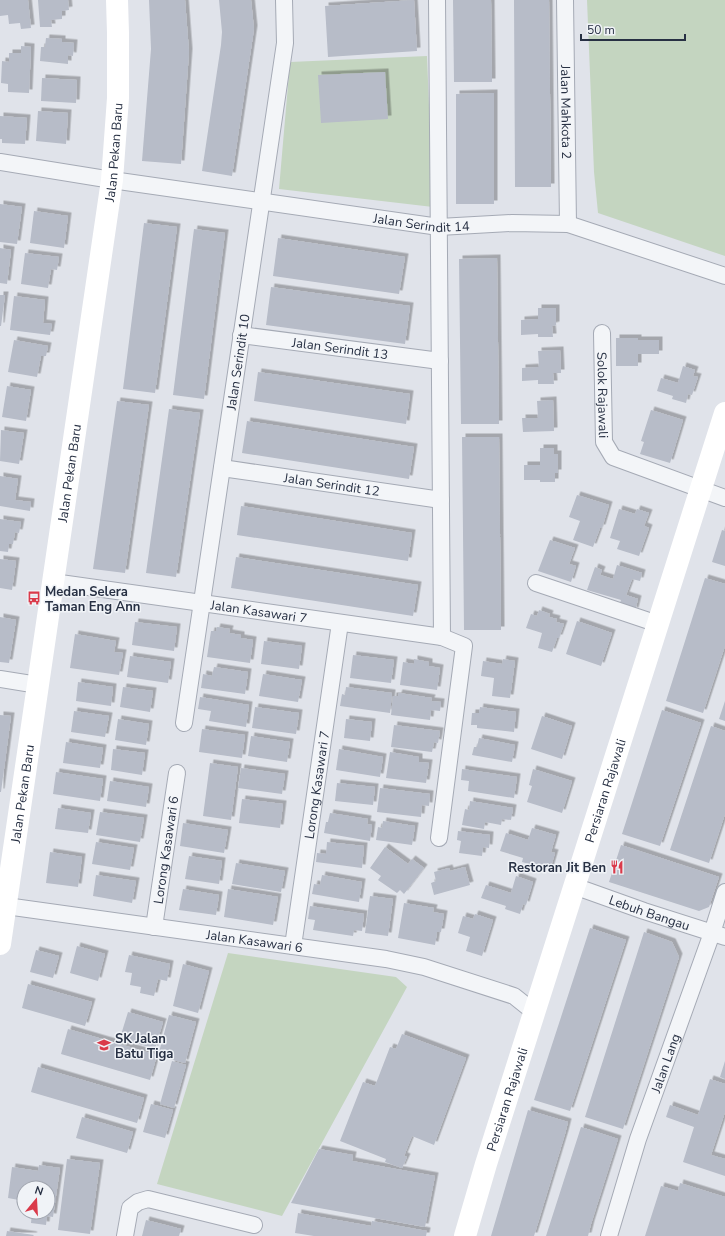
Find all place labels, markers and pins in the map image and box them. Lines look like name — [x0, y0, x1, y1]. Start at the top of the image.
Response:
place label: Medan Selera Taman Eng Ann — [45, 583, 140, 616]
bus stop icon: Medan Selera Taman Eng Ann — [26, 590, 42, 606]
place label: Restoran Jit Ben — [508, 859, 606, 877]
restaurant icon: Restoran Jit Ben — [609, 859, 625, 875]
place label: SK Jalan Batu Tiga — [115, 1030, 173, 1063]
school or university icon: SK Jalan Batu Tiga — [96, 1037, 112, 1053]

